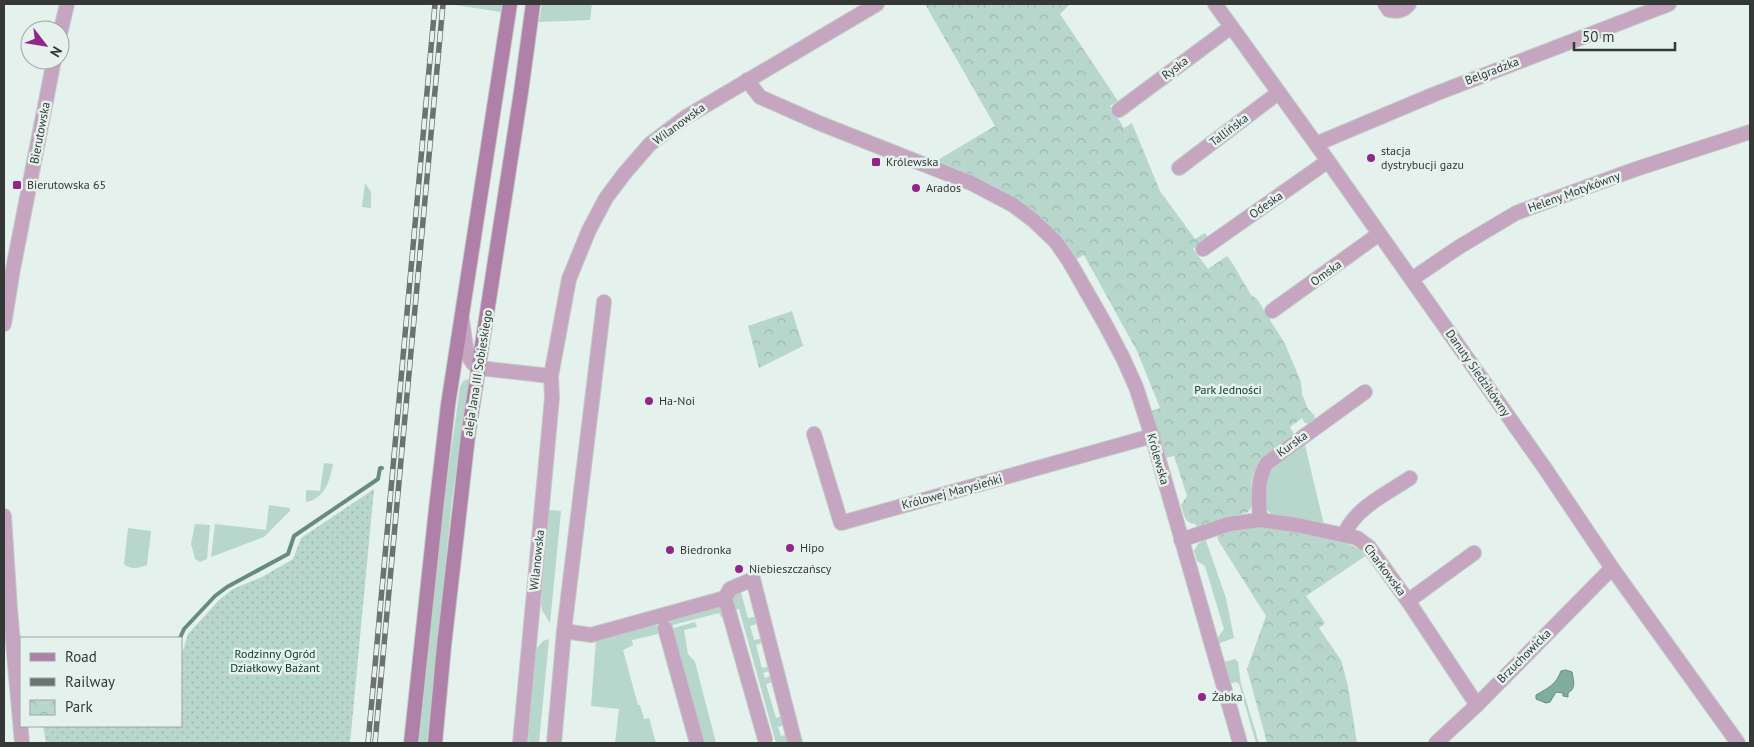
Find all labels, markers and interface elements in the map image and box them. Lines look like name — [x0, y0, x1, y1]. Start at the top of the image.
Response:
north arrow — [20, 20, 70, 70]
scale bar — [1574, 20, 1675, 52]
text: 50 m — [1582, 27, 1615, 46]
text: N — [46, 43, 66, 60]
street label: Ryska — [1159, 53, 1191, 82]
street label: Belgradzka — [1463, 53, 1521, 88]
street label: Wilanowska — [650, 100, 708, 148]
street label: Bierutowska — [26, 101, 53, 165]
street label: Tallińska — [1206, 110, 1251, 149]
place label: stacja dystrybucji gazu — [1381, 143, 1464, 172]
marker: stacja dystrybucji gazu — [1365, 152, 1377, 164]
place label: Królewska — [886, 154, 939, 169]
marker: Królewska — [870, 156, 882, 168]
street label: Heleny Motykówny — [1526, 168, 1622, 215]
place label: Bierutowska 65 — [27, 177, 106, 192]
marker: Bierutowska 65 — [11, 179, 23, 191]
place label: Arados — [926, 180, 961, 195]
marker: Arados — [910, 182, 922, 194]
street label: Odeska — [1246, 188, 1285, 221]
street label: Omska — [1307, 256, 1344, 289]
street label: aleja Jana III Sobieskiego — [460, 308, 495, 437]
street label: Danuty Siedzikówny — [1443, 326, 1514, 419]
park label: Park Jedności — [1194, 382, 1262, 397]
place label: Ha-Noi — [659, 393, 695, 408]
marker: Ha-Noi — [643, 395, 655, 407]
street label: Kurska — [1273, 427, 1310, 460]
street label: Królewska — [1144, 432, 1173, 486]
street label: Królowej Marysieńki — [900, 471, 1004, 512]
street label: Wilanowska — [526, 529, 547, 591]
place label: Hipo — [800, 540, 824, 555]
street label: Charkowska — [1361, 541, 1410, 599]
place label: Biedronka — [680, 542, 732, 557]
marker: Hipo — [784, 542, 796, 554]
marker: Biedronka — [664, 544, 676, 556]
place label: Niebieszczańscy — [749, 561, 832, 576]
marker: Niebieszczańscy — [733, 563, 745, 575]
street label: Brzuchowicka — [1493, 625, 1554, 686]
legend — [20, 637, 182, 727]
park label: Rodzinny Ogród Działkowy Bażant — [230, 646, 320, 675]
text: Road — [65, 647, 97, 666]
text: Railway — [65, 672, 115, 691]
place label: Żabka — [1212, 689, 1242, 704]
marker: Żabka — [1196, 691, 1208, 703]
text: Park — [65, 697, 93, 716]

